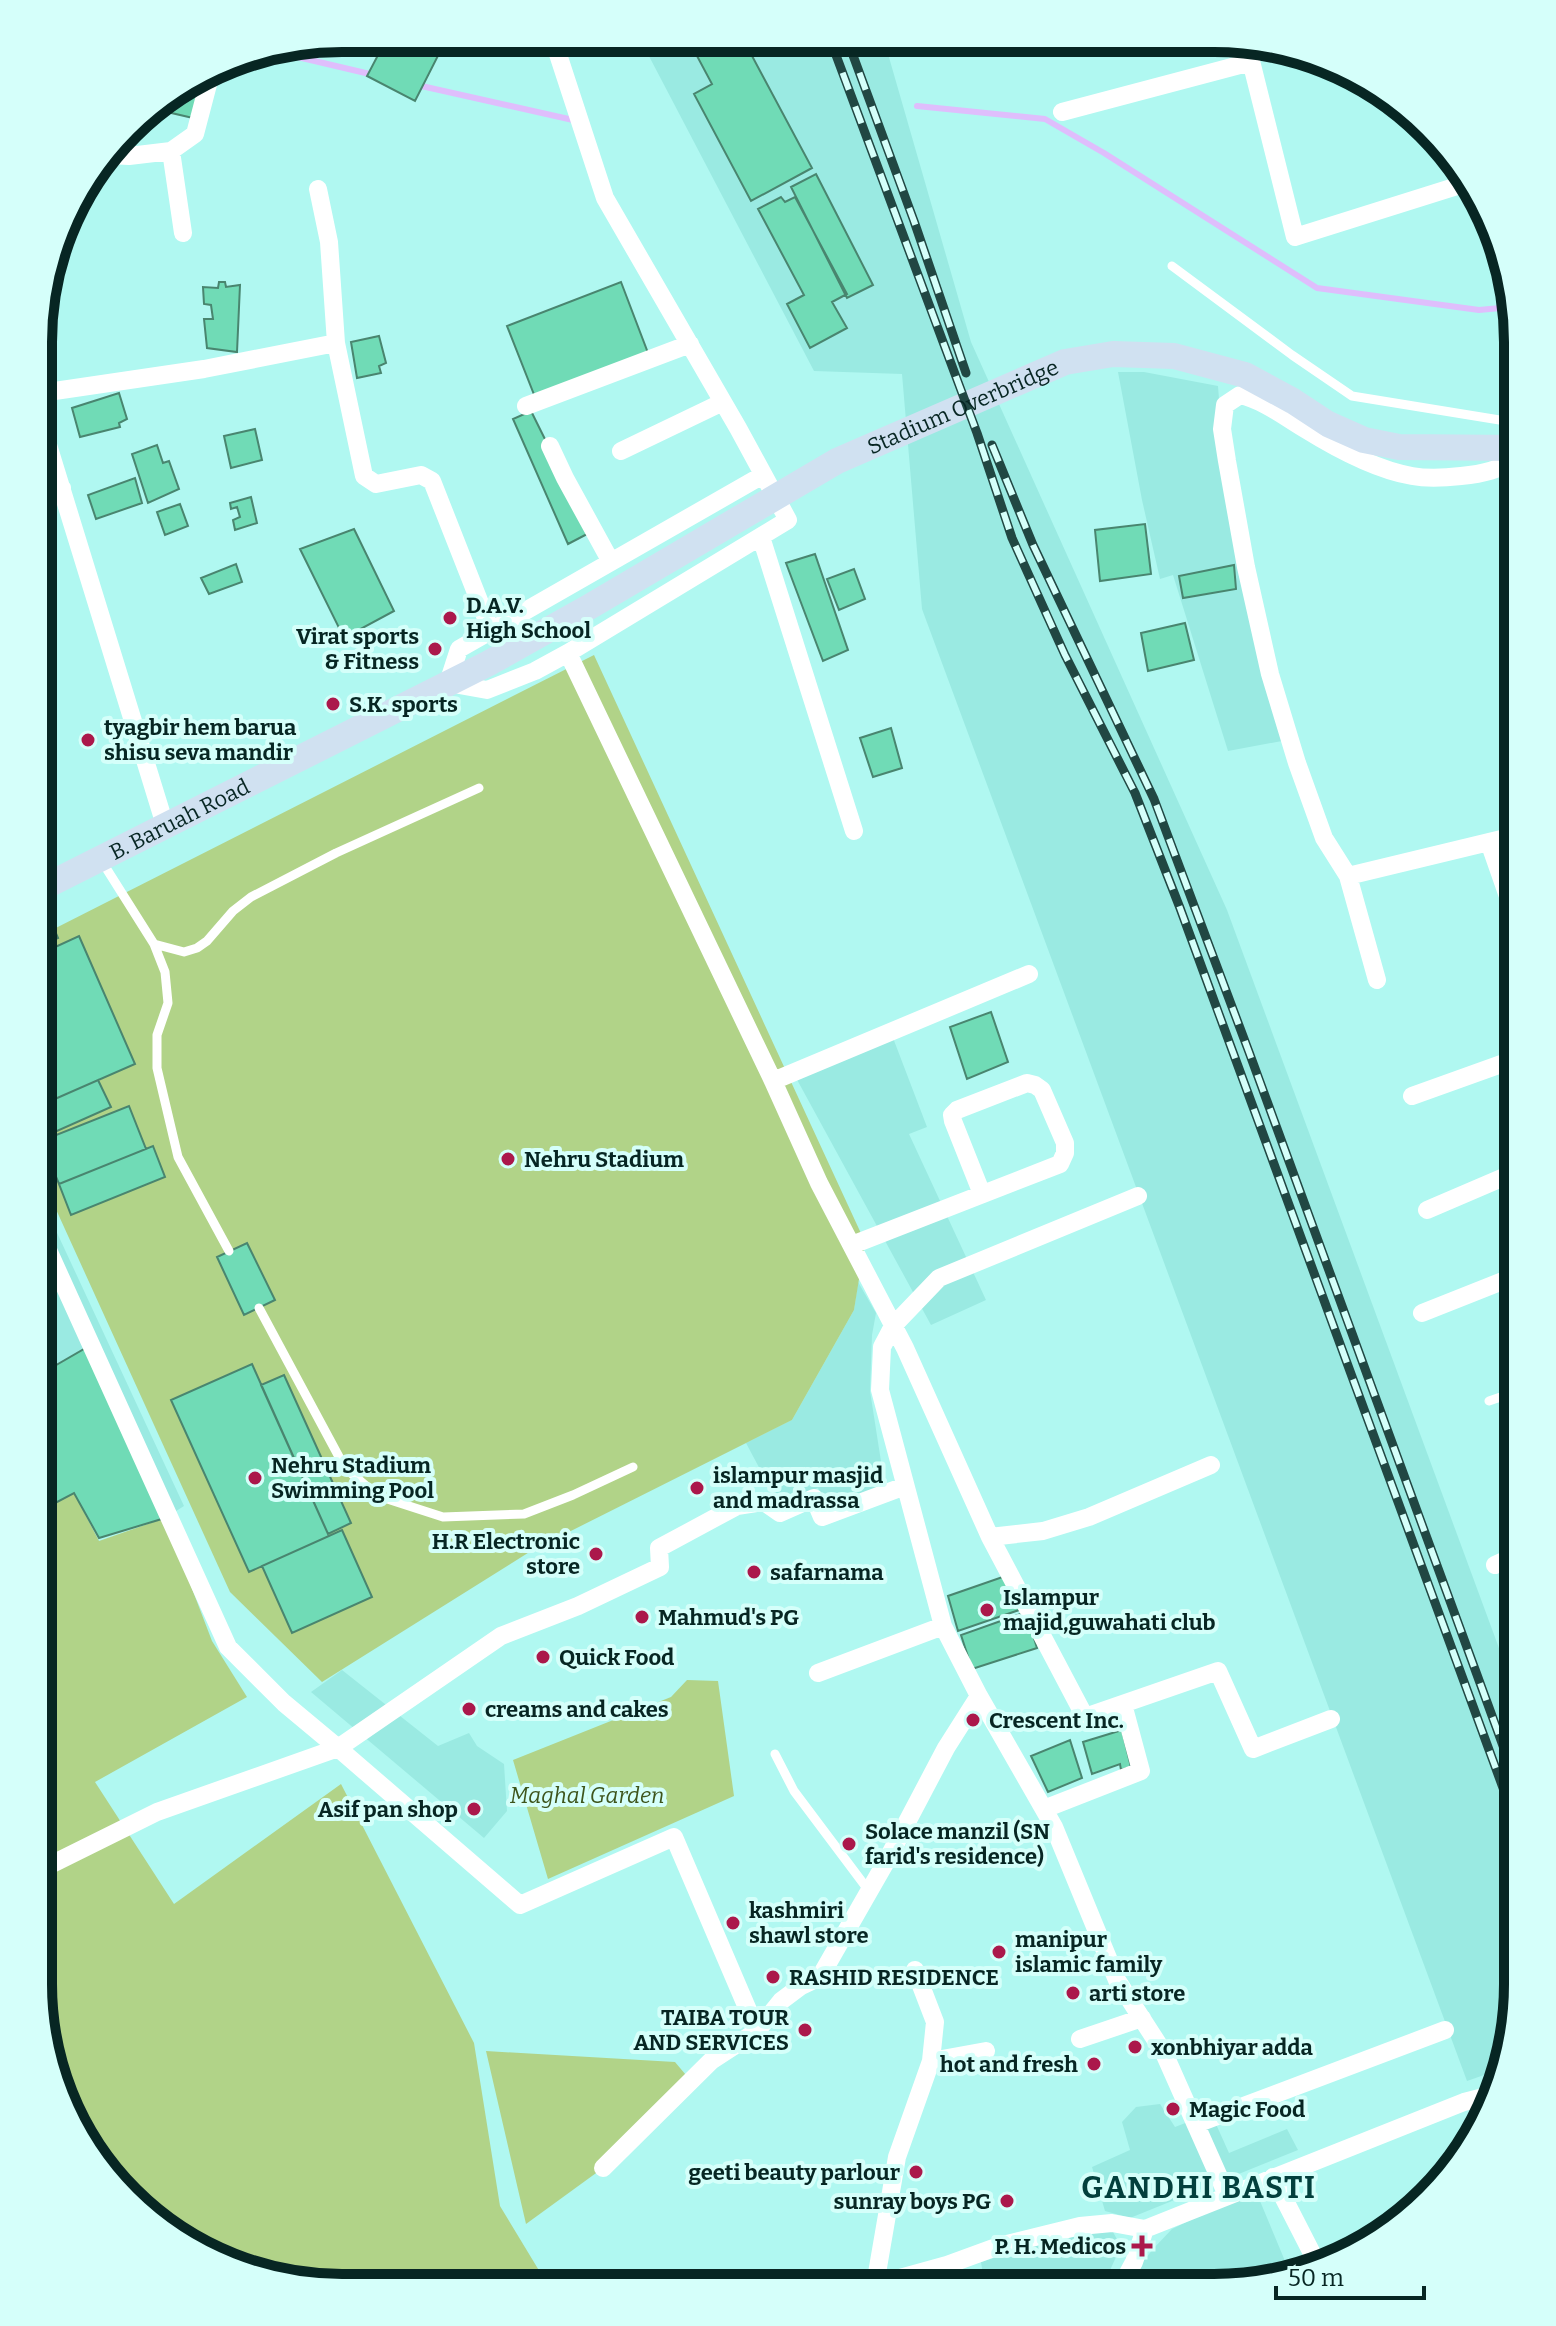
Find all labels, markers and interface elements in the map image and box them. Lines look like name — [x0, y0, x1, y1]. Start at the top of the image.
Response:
street label: Stadium Overbridge — [863, 353, 1062, 460]
place label: D.A.V. High School — [466, 592, 591, 644]
marker: D.A.V. High School — [441, 609, 459, 627]
place label: Virat sports & Fitness — [296, 623, 419, 675]
marker: Virat sports & Fitness — [426, 640, 444, 658]
place label: S.K. sports — [349, 691, 458, 718]
marker: S.K. sports — [324, 695, 342, 713]
place label: tyagbir hem barua shisu seva mandir — [104, 714, 297, 766]
marker: tyagbir hem barua shisu seva mandir — [79, 731, 97, 749]
street label: B. Baruah Road — [105, 772, 254, 865]
place label: Nehru Stadium — [524, 1146, 684, 1173]
marker: Nehru Stadium — [499, 1150, 517, 1168]
place label: Nehru Stadium Swimming Pool — [271, 1452, 434, 1504]
place label: islampur masjid and madrassa — [713, 1462, 883, 1514]
marker: Nehru Stadium Swimming Pool — [246, 1469, 264, 1487]
marker: islampur masjid and madrassa — [688, 1479, 706, 1497]
place label: H.R Electronic store — [432, 1528, 580, 1580]
marker: H.R Electronic store — [587, 1545, 605, 1563]
place label: safarnama — [770, 1559, 884, 1586]
marker: safarnama — [745, 1563, 763, 1581]
place label: Islampur majid,guwahati club — [1003, 1584, 1216, 1636]
marker: Islampur majid,guwahati club — [978, 1601, 996, 1619]
place label: Mahmud's PG — [658, 1604, 799, 1631]
marker: Mahmud's PG — [633, 1608, 651, 1626]
place label: Quick Food — [559, 1644, 674, 1671]
marker: Quick Food — [534, 1648, 552, 1666]
place label: creams and cakes — [485, 1696, 669, 1723]
marker: creams and cakes — [460, 1700, 478, 1718]
place label: Crescent Inc. — [989, 1707, 1124, 1734]
marker: Crescent Inc. — [964, 1711, 982, 1729]
park label: Maghal Garden — [510, 1782, 664, 1809]
place label: Asif pan shop — [318, 1796, 458, 1823]
marker: Asif pan shop — [465, 1800, 483, 1818]
place label: Solace manzil (SN farid's residence) — [865, 1818, 1050, 1870]
marker: Solace manzil (SN farid's residence) — [840, 1835, 858, 1853]
place label: kashmiri shawl store — [749, 1897, 869, 1949]
marker: kashmiri shawl store — [724, 1914, 742, 1932]
place label: manipur islamic family — [1015, 1926, 1163, 1978]
marker: manipur islamic family — [990, 1943, 1008, 1961]
place label: RASHID RESIDENCE — [789, 1964, 999, 1991]
marker: RASHID RESIDENCE — [764, 1968, 782, 1986]
place label: arti store — [1089, 1980, 1185, 2007]
marker: arti store — [1064, 1984, 1082, 2002]
place label: TAIBA TOUR AND SERVICES — [633, 2004, 789, 2056]
marker: TAIBA TOUR AND SERVICES — [796, 2021, 814, 2039]
place label: xonbhiyar adda — [1151, 2034, 1313, 2061]
marker: xonbhiyar adda — [1126, 2038, 1144, 2056]
place label: hot and fresh — [940, 2051, 1078, 2078]
marker: hot and fresh — [1085, 2055, 1103, 2073]
place label: Magic Food — [1189, 2096, 1305, 2123]
marker: Magic Food — [1164, 2100, 1182, 2118]
place label: geeti beauty parlour — [688, 2159, 901, 2186]
marker: geeti beauty parlour — [907, 2163, 925, 2181]
district label: GANDHI BASTI — [1081, 2170, 1317, 2206]
place label: sunray boys PG — [834, 2188, 991, 2215]
marker: sunray boys PG — [998, 2192, 1016, 2210]
place label: P. H. Medicos — [994, 2233, 1126, 2260]
marker: P. H. Medicos — [1133, 2237, 1151, 2255]
scale bar — [1276, 2250, 1424, 2300]
text: 50 m — [1288, 2264, 1344, 2292]

